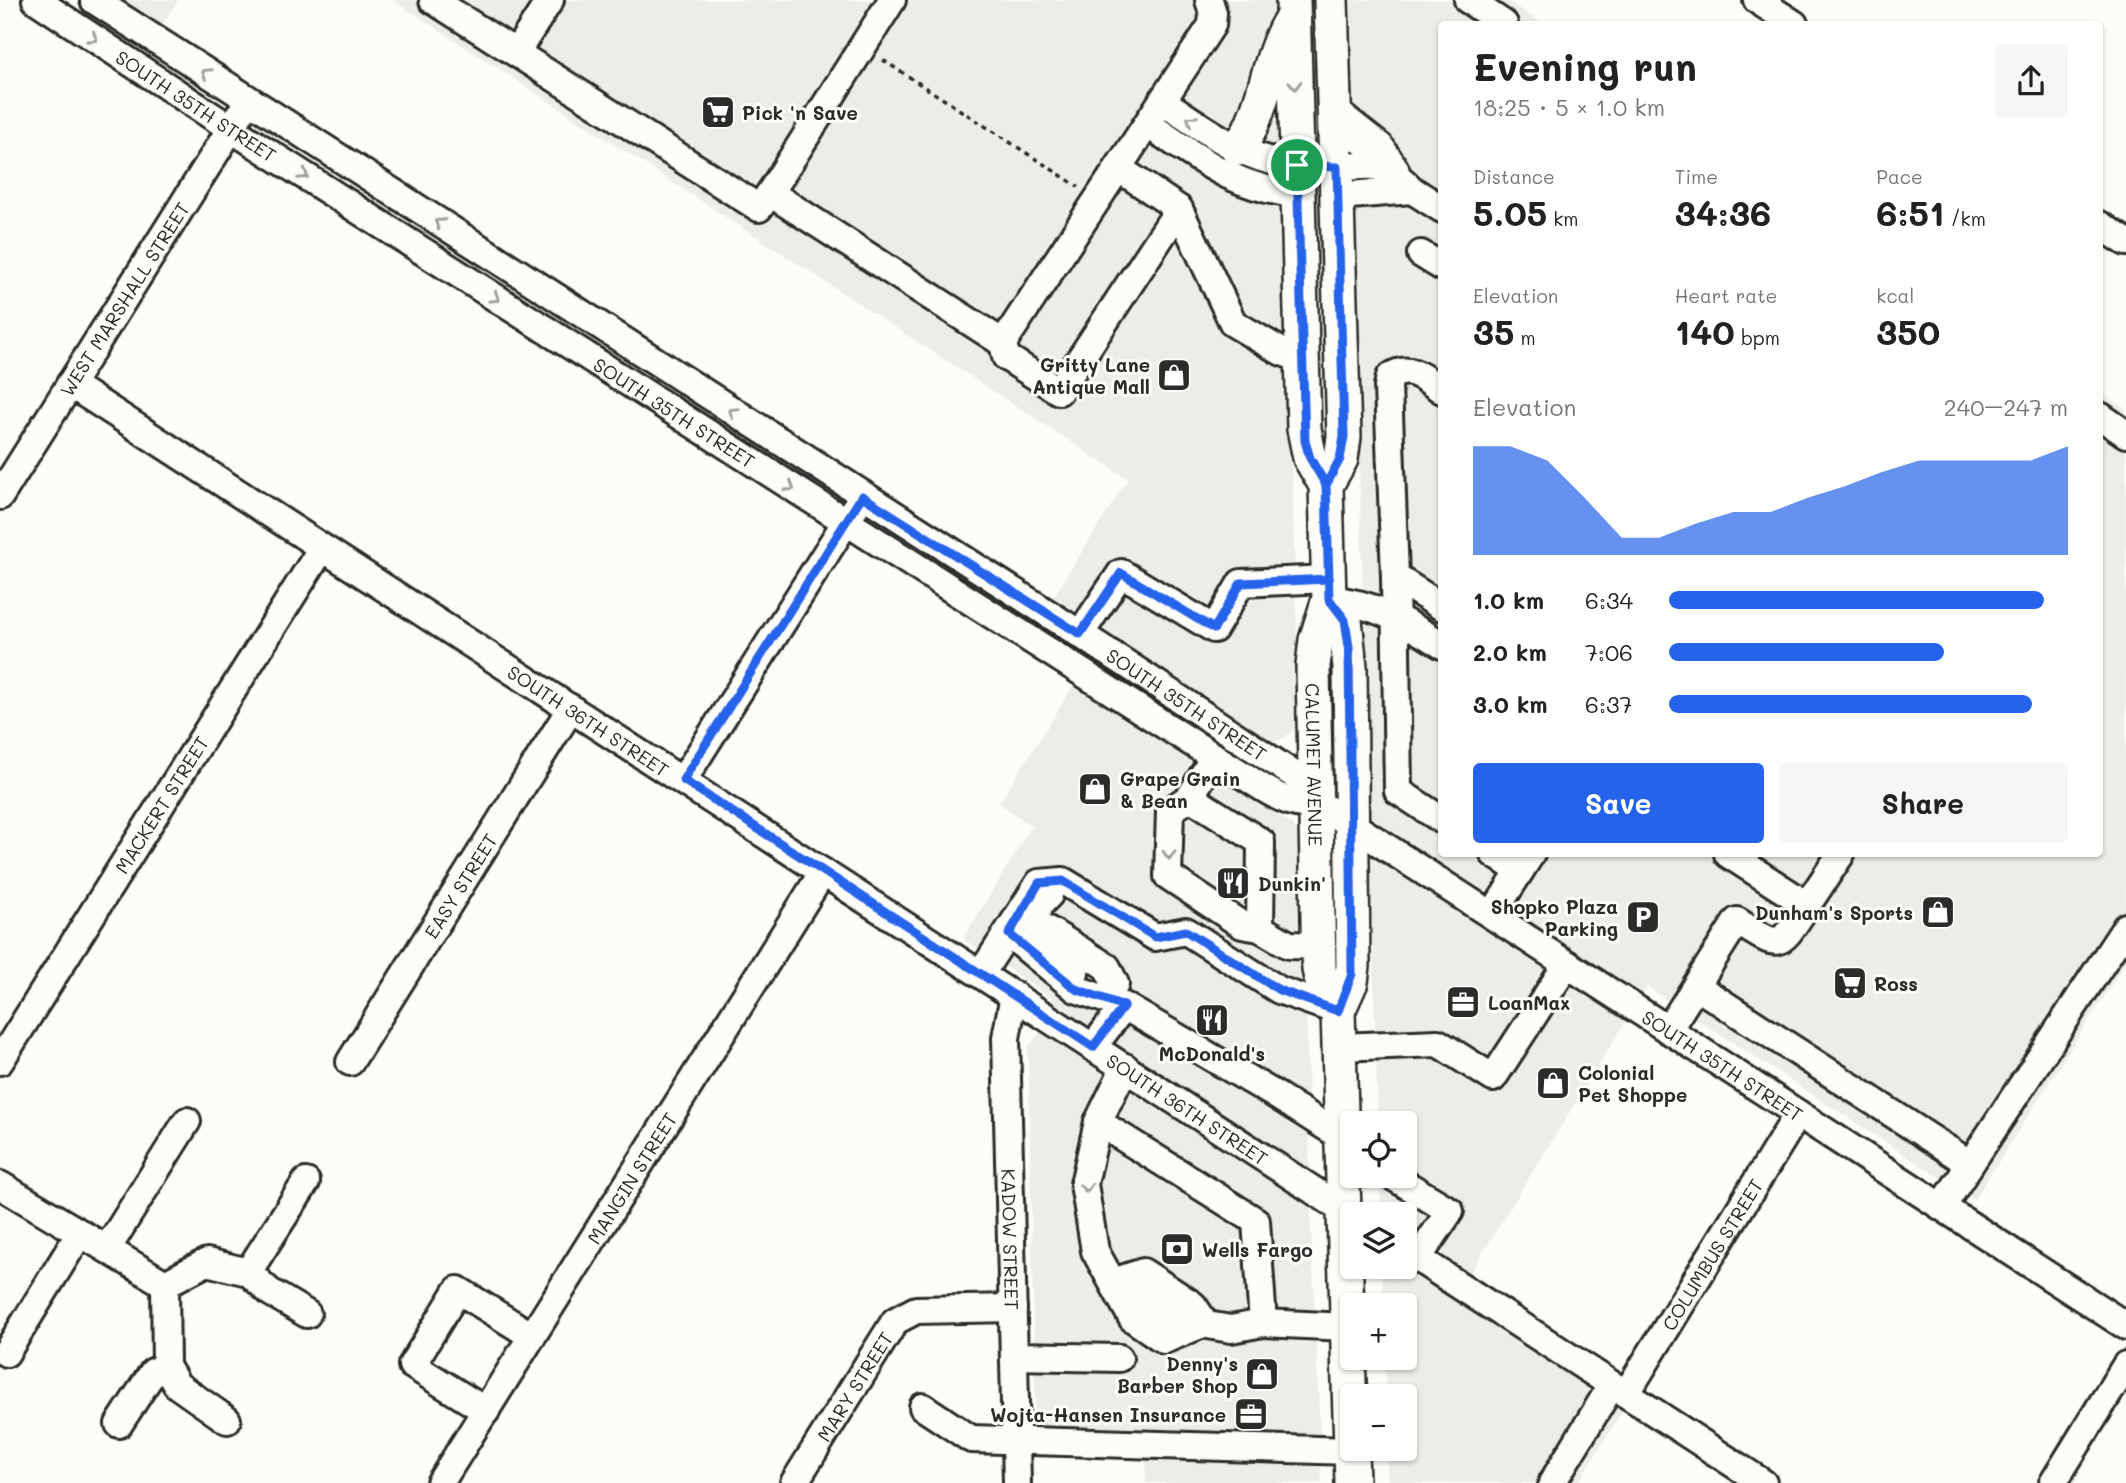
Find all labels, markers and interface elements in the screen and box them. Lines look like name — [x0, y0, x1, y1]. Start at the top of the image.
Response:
one-way arrow — [85, 29, 98, 42]
text: Evening run — [1473, 41, 1697, 91]
street label: SOUTH 35TH STREET — [111, 44, 281, 167]
button: share — [1994, 44, 2068, 118]
one-way arrow — [201, 68, 214, 81]
one-way arrow — [1287, 81, 1303, 91]
text: 18:25 · 5 × 1.0 km — [1473, 92, 1665, 122]
supermarket icon: Pick 'n Save — [699, 93, 737, 131]
place label: Pick 'n Save — [742, 100, 858, 125]
one-way arrow — [1186, 116, 1199, 129]
pin — [1267, 135, 1327, 195]
icon: arrive — [1278, 146, 1316, 184]
text: Distance — [1473, 164, 1555, 189]
text: Time — [1675, 164, 1718, 189]
text: Pace — [1876, 164, 1923, 189]
one-way arrow — [296, 167, 309, 180]
text: 5.05 — [1473, 189, 1547, 235]
text: 34:36 — [1675, 189, 1771, 235]
text: 6:51 — [1876, 189, 1945, 235]
street label: WEST MARSHALL STREET — [54, 197, 194, 401]
text: km — [1547, 206, 1578, 231]
text: /km — [1945, 206, 1986, 231]
one-way arrow — [434, 219, 447, 231]
text: Elevation — [1473, 283, 1558, 308]
text: Heart rate — [1675, 283, 1777, 308]
text: kcal — [1876, 283, 1914, 308]
one-way arrow — [487, 290, 500, 303]
text: 35 — [1473, 308, 1514, 354]
text: 140 — [1675, 308, 1735, 354]
text: 350 — [1876, 308, 1940, 354]
text: m — [1514, 325, 1536, 350]
text: bpm — [1735, 325, 1780, 350]
street label: SOUTH 35TH STREET — [589, 351, 760, 473]
place label: Gritty Lane Antique Mall — [1032, 352, 1150, 399]
shop icon: Gritty Lane Antique Mall — [1155, 356, 1193, 394]
text: Elevation — [1473, 392, 1576, 422]
text: 240–247 m — [1944, 392, 2068, 422]
one-way arrow — [728, 408, 741, 421]
one-way arrow — [782, 479, 795, 492]
text: 1.0 km — [1473, 585, 1544, 615]
text: 6:34 — [1585, 585, 1633, 615]
text: 2.0 km — [1473, 637, 1547, 667]
text: 7:06 — [1585, 637, 1633, 667]
street label: SOUTH 35TH STREET — [1102, 642, 1272, 766]
street label: SOUTH 36TH STREET — [503, 659, 674, 782]
street label: CALUMET AVENUE — [1301, 683, 1329, 847]
text: 3.0 km — [1473, 689, 1548, 719]
text: 6:37 — [1585, 689, 1632, 719]
street label: MACKERT STREET — [109, 731, 214, 878]
button: Save — [1473, 763, 1764, 843]
button: Share — [1778, 763, 2068, 843]
place label: Grape Grain & Bean — [1120, 766, 1240, 813]
shop icon: Grape Grain & Bean — [1076, 770, 1114, 808]
street label: EASY STREET — [418, 828, 502, 943]
one-way arrow — [1161, 850, 1176, 861]
restaurant icon: Dunkin' — [1214, 864, 1252, 902]
place label: Dunkin' — [1258, 871, 1326, 896]
shop icon: Dunham's Sports — [1919, 893, 1957, 931]
place label: Shopko Plaza Parking — [1491, 894, 1618, 941]
parking icon: Shopko Plaza Parking — [1624, 898, 1662, 936]
place label: Dunham's Sports — [1755, 900, 1913, 925]
supermarket icon: Ross — [1831, 964, 1869, 1002]
place label: Ross — [1874, 971, 1918, 996]
office icon: LoanMax — [1444, 983, 1482, 1021]
place label: LoanMax — [1488, 990, 1570, 1015]
restaurant icon: McDonald's — [1193, 1001, 1231, 1039]
street label: SOUTH 35TH STREET — [1638, 1004, 1808, 1126]
place label: McDonald's — [1159, 1041, 1265, 1066]
street label: SOUTH 36TH STREET — [1102, 1047, 1273, 1170]
place label: Colonial Pet Shoppe — [1578, 1060, 1687, 1107]
shop icon: Colonial Pet Shoppe — [1534, 1064, 1572, 1102]
street label: MANGIN STREET — [581, 1107, 682, 1248]
map controls — [1340, 1111, 1417, 1461]
button: locate — [1340, 1111, 1417, 1188]
street label: KADOW STREET — [997, 1168, 1025, 1310]
street label: COLUMBUS STREET — [1656, 1174, 1768, 1335]
one-way arrow — [1078, 1183, 1093, 1194]
button: layers — [1340, 1202, 1417, 1279]
bank icon: Wells Fargo — [1158, 1230, 1196, 1268]
place label: Wells Fargo — [1202, 1237, 1313, 1262]
button: + — [1340, 1293, 1417, 1370]
street label: MARY STREET — [811, 1327, 898, 1446]
place label: Denny's Barber Shop — [1117, 1351, 1238, 1398]
shop icon: Denny's Barber Shop — [1243, 1355, 1281, 1393]
button: − — [1340, 1384, 1417, 1461]
office icon: Wojta-Hansen Insurance — [1232, 1395, 1270, 1433]
place label: Wojta-Hansen Insurance — [990, 1402, 1226, 1427]

